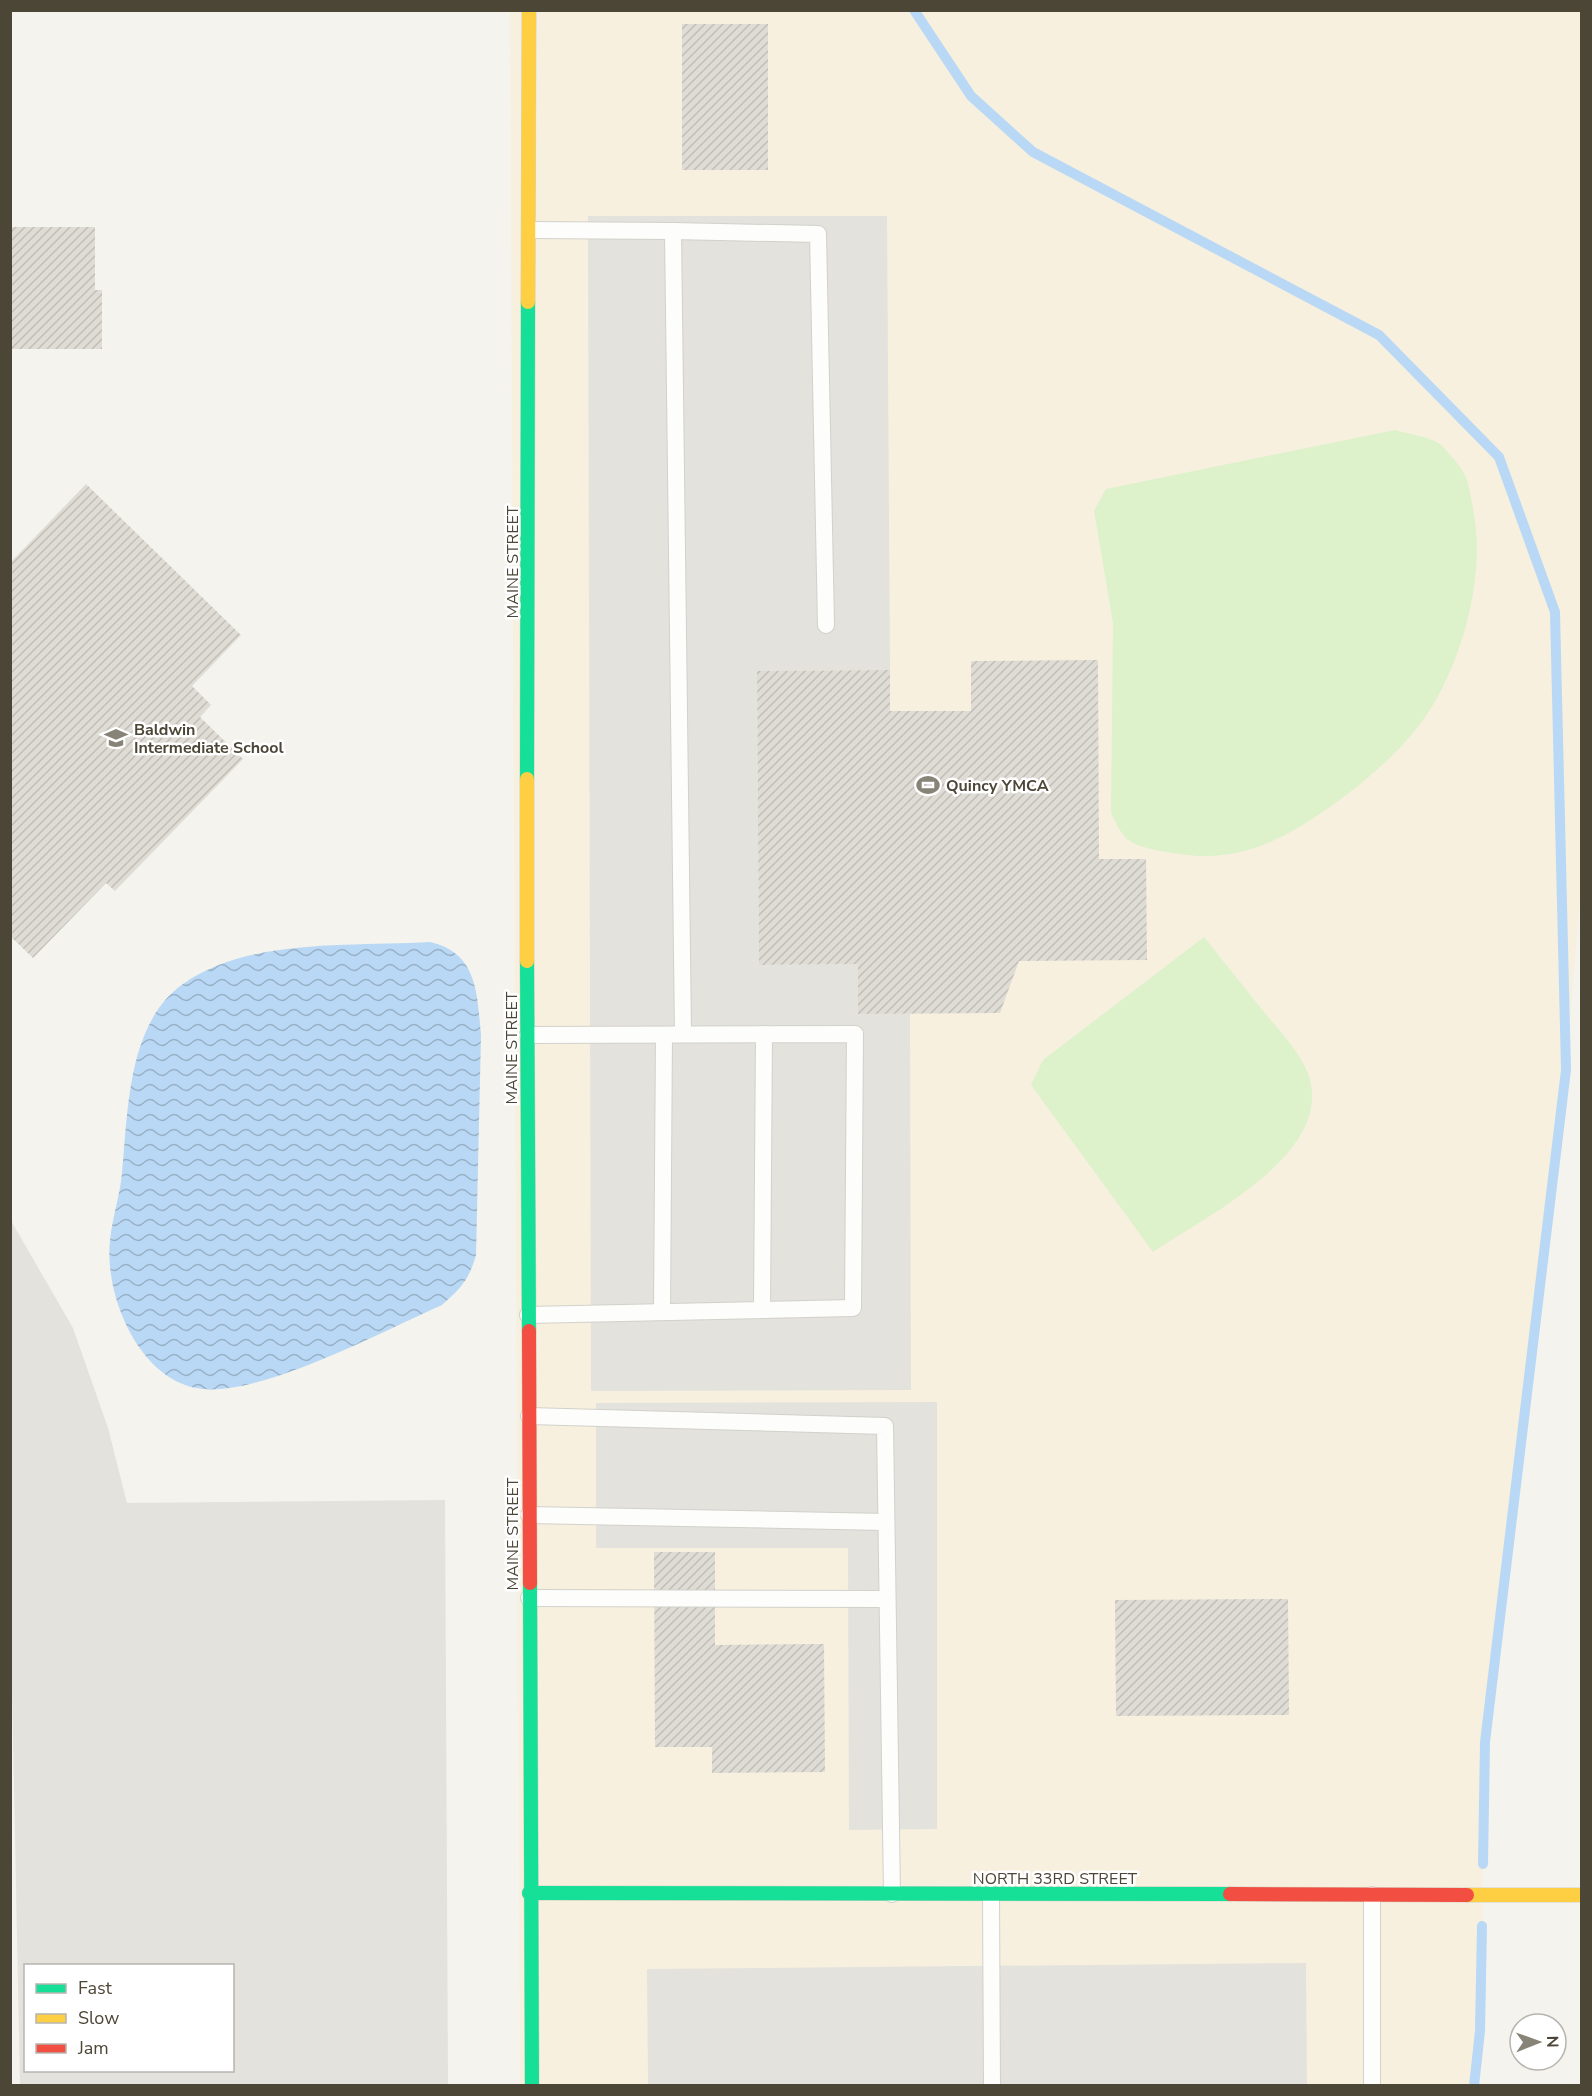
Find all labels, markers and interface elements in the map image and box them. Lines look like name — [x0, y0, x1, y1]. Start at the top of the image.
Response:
street label: MAINE STREET — [502, 505, 524, 618]
place label: Baldwin Intermediate School — [134, 719, 284, 759]
school or university icon: Baldwin Intermediate School — [103, 725, 129, 751]
sports icon: Quincy YMCA — [915, 772, 941, 798]
place label: Quincy YMCA — [946, 775, 1049, 797]
street label: MAINE STREET — [501, 991, 523, 1104]
street label: MAINE STREET — [502, 1477, 524, 1590]
street label: NORTH 33RD STREET — [973, 1868, 1138, 1890]
legend — [24, 1964, 234, 2072]
text: Fast — [78, 1976, 113, 2000]
text: Slow — [78, 2006, 119, 2030]
north arrow — [1508, 2012, 1568, 2072]
text: Jam — [77, 2036, 109, 2060]
text: N — [1541, 2036, 1563, 2048]

